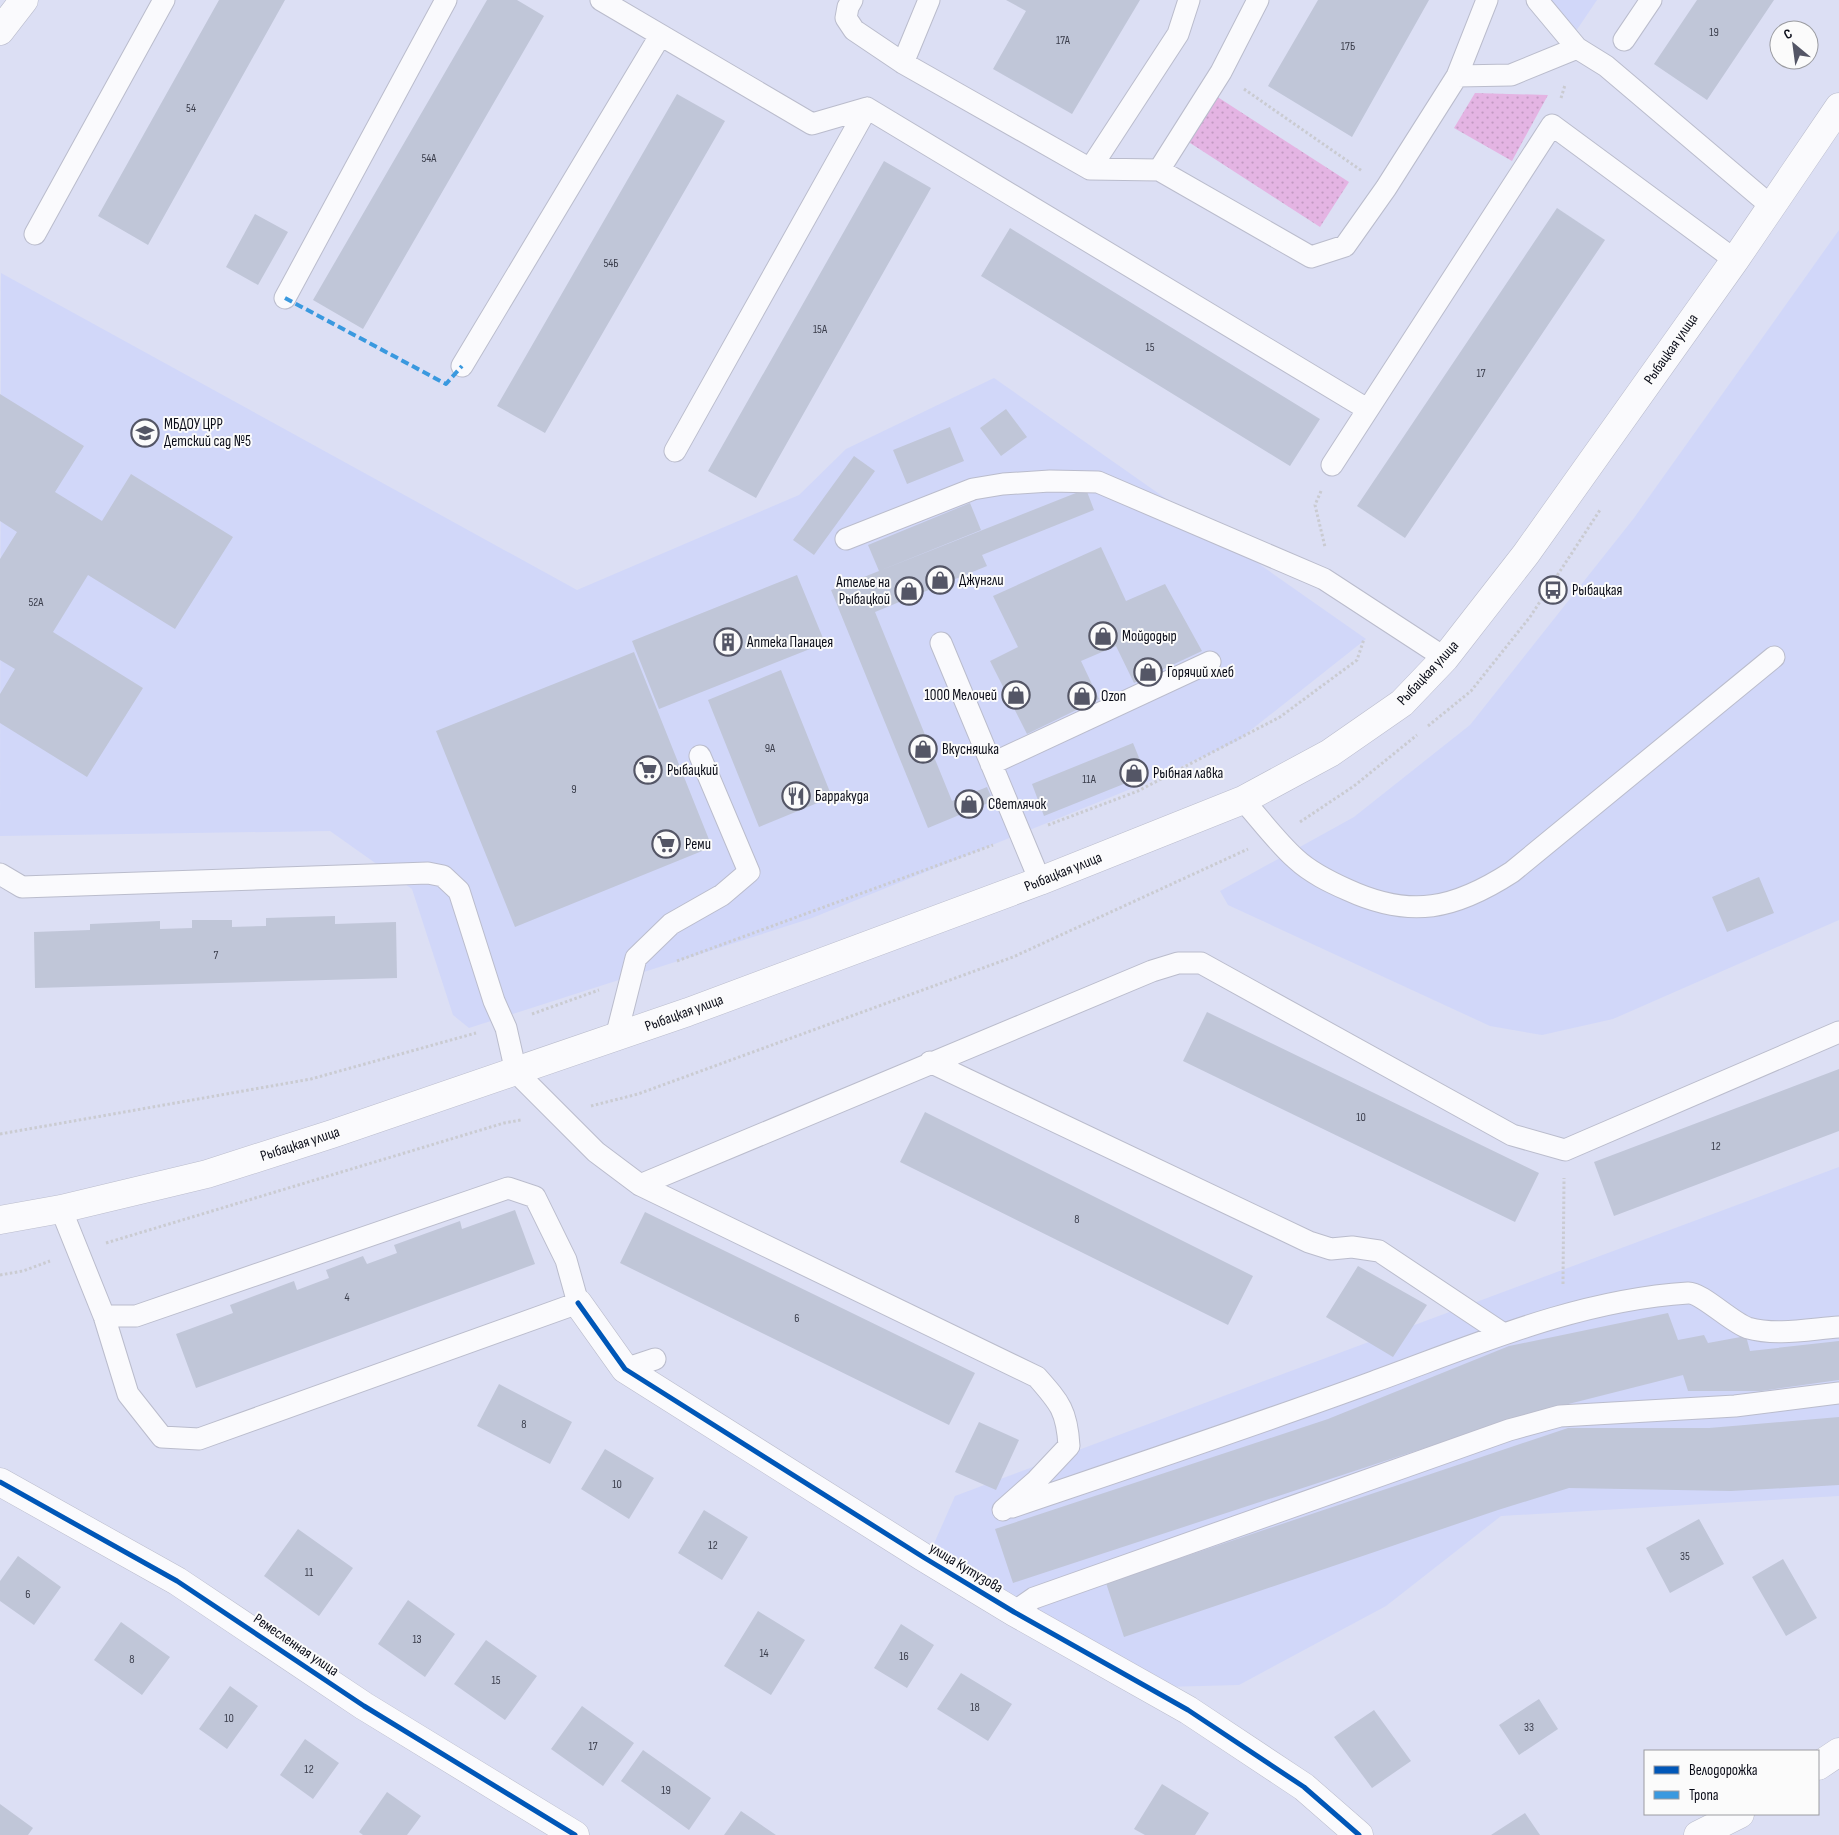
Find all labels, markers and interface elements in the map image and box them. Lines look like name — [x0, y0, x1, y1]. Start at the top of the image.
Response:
north arrow — [1769, 20, 1819, 70]
house number: 19 — [1709, 25, 1719, 40]
text: С — [1781, 25, 1795, 43]
house number: 17А — [1056, 33, 1071, 48]
house number: 17Б — [1341, 39, 1355, 54]
house number: 54 — [186, 101, 196, 116]
house number: 54А — [421, 151, 437, 166]
house number: 54Б — [603, 256, 619, 271]
street label: Рыбацкая улица — [1640, 310, 1702, 388]
house number: 15А — [813, 322, 828, 337]
house number: 15 — [1145, 340, 1155, 355]
house number: 17 — [1477, 366, 1486, 381]
place label: МБДОУ ЦРР Детский сад №5 — [164, 415, 251, 451]
school or university icon: МБДОУ ЦРР Детский сад №5 — [130, 418, 160, 448]
shop icon: Джунгли — [925, 565, 955, 595]
place label: Джунгли — [959, 571, 1004, 590]
place label: Ателье на Рыбацкой — [835, 573, 890, 609]
bus stop icon: Рыбацкая — [1538, 575, 1568, 605]
shop icon: Ателье на Рыбацкой — [894, 576, 924, 606]
place label: Рыбацкая — [1572, 581, 1623, 600]
house number: 52А — [29, 595, 44, 610]
shop icon: Мойдодыр — [1088, 621, 1118, 651]
building icon: Аптека Панацея — [713, 627, 743, 657]
place label: Мойдодыр — [1122, 627, 1177, 646]
place label: Аптека Панацея — [746, 633, 833, 652]
street label: Рыбацкая улица — [1393, 636, 1463, 709]
shop icon: Горячий хлеб — [1133, 657, 1163, 687]
place label: Горячий хлеб — [1167, 663, 1234, 682]
shop icon: 1000 Мелочей — [1001, 680, 1031, 710]
shop icon: Ozon — [1067, 681, 1097, 711]
place label: 1000 Мелочей — [925, 686, 997, 705]
place label: Ozon — [1101, 687, 1126, 706]
shop icon: Вкусняшка — [908, 734, 938, 764]
place label: Вкусняшка — [942, 740, 999, 759]
house number: 9А — [765, 741, 776, 756]
supermarket icon: Рыбацкий — [633, 755, 663, 785]
shop icon: Рыбная лавка — [1119, 758, 1149, 788]
place label: Рыбацкий — [667, 761, 718, 780]
place label: Рыбная лавка — [1153, 764, 1224, 783]
house number: 11А — [1082, 772, 1097, 787]
restaurant icon: Барракуда — [781, 781, 811, 811]
house number: 9 — [571, 782, 577, 797]
place label: Барракуда — [815, 787, 869, 806]
shop icon: Светлячок — [954, 789, 984, 819]
place label: Светлячок — [988, 795, 1047, 814]
supermarket icon: Реми — [651, 829, 681, 859]
place label: Реми — [685, 835, 711, 854]
street label: Рыбацкая улица — [1021, 848, 1105, 896]
house number: 7 — [214, 948, 219, 963]
street label: Рыбацкая улица — [642, 990, 726, 1036]
house number: 10 — [1356, 1110, 1366, 1125]
street label: Рыбацкая улица — [258, 1122, 342, 1166]
house number: 12 — [1711, 1139, 1721, 1154]
house number: 8 — [1074, 1212, 1080, 1227]
house number: 4 — [344, 1290, 350, 1305]
house number: 6 — [794, 1311, 800, 1326]
house number: 8 — [521, 1417, 527, 1432]
house number: 10 — [612, 1477, 622, 1492]
house number: 12 — [708, 1538, 718, 1553]
street label: улица Кутузова — [926, 1539, 1007, 1598]
house number: 35 — [1680, 1549, 1690, 1564]
house number: 11 — [305, 1565, 314, 1580]
house number: 6 — [25, 1587, 31, 1602]
street label: Ремесленная улица — [250, 1609, 342, 1681]
house number: 13 — [412, 1632, 422, 1647]
house number: 14 — [759, 1646, 769, 1661]
house number: 16 — [899, 1649, 909, 1664]
house number: 8 — [129, 1652, 135, 1667]
house number: 15 — [491, 1673, 501, 1688]
house number: 18 — [970, 1700, 980, 1715]
house number: 10 — [224, 1711, 234, 1726]
house number: 33 — [1524, 1720, 1534, 1735]
house number: 17 — [589, 1739, 598, 1754]
legend — [1644, 1750, 1819, 1815]
text: Велодорожка — [1689, 1761, 1758, 1780]
house number: 12 — [304, 1762, 314, 1777]
house number: 19 — [661, 1783, 671, 1798]
text: Тропа — [1689, 1786, 1719, 1805]

